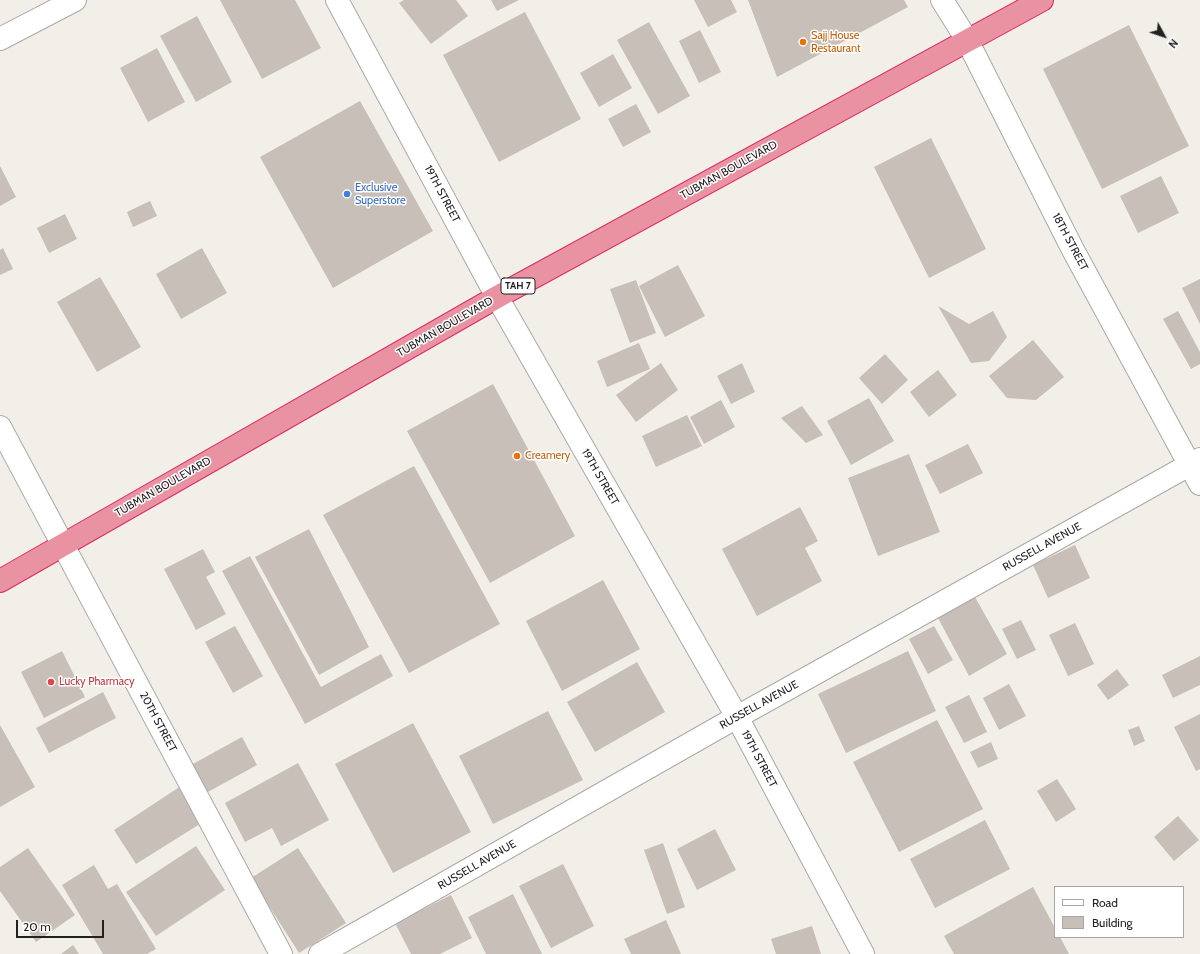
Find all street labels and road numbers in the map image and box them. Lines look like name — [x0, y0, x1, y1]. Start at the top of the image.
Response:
street label: TUBMAN BOULEVARD — [678, 138, 780, 202]
street label: 19TH STREET — [421, 163, 463, 225]
street label: 18TH STREET — [1049, 211, 1091, 273]
road number: TAH 7 — [501, 278, 535, 294]
street label: TUBMAN BOULEVARD — [395, 294, 495, 360]
street label: 19TH STREET — [579, 446, 621, 508]
street label: TUBMAN BOULEVARD — [113, 454, 213, 520]
street label: RUSSELL AVENUE — [1000, 520, 1084, 574]
street label: RUSSELL AVENUE — [717, 678, 801, 732]
street label: 20TH STREET — [137, 690, 179, 754]
street label: 19TH STREET — [738, 728, 780, 790]
street label: RUSSELL AVENUE — [436, 837, 518, 893]

